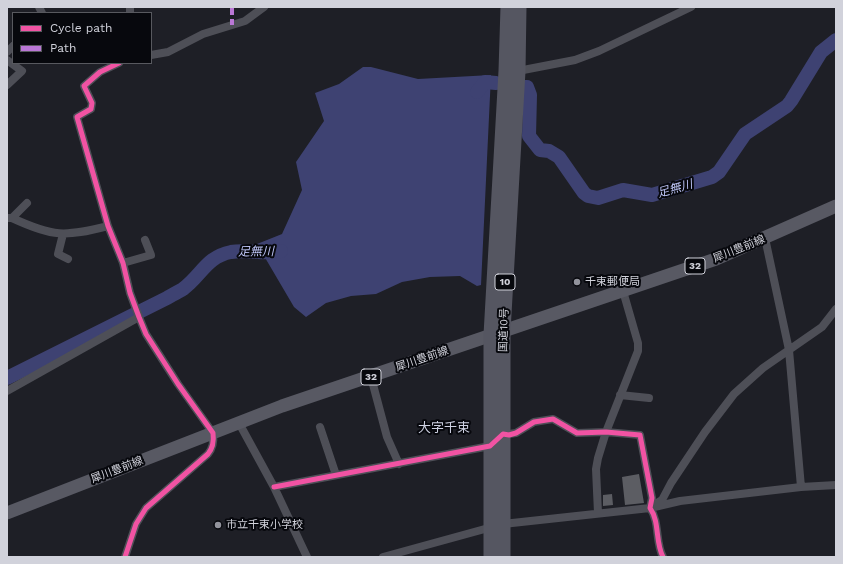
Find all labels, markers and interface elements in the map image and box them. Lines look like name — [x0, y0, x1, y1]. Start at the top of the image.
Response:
legend — [12, 12, 152, 64]
text: Cycle path — [50, 21, 112, 35]
text: Path — [50, 41, 76, 55]
water label: 足無川 — [656, 177, 694, 201]
street label: 犀川豊前線 — [711, 233, 767, 265]
water label: 足無川 — [238, 244, 274, 260]
road number: 32 — [685, 258, 705, 274]
road number: 10 — [495, 274, 515, 290]
place label: 千束郵便局 — [585, 275, 640, 289]
marker: 千束郵便局 — [572, 277, 582, 287]
street label: 国道10号 — [497, 308, 511, 352]
street label: 犀川豊前線 — [394, 344, 450, 374]
road number: 32 — [361, 369, 381, 385]
district label: 大字千束 — [418, 420, 470, 436]
street label: 犀川豊前線 — [89, 454, 145, 486]
place label: 市立千束小学校 — [226, 518, 303, 532]
marker: 市立千束小学校 — [213, 520, 223, 530]

